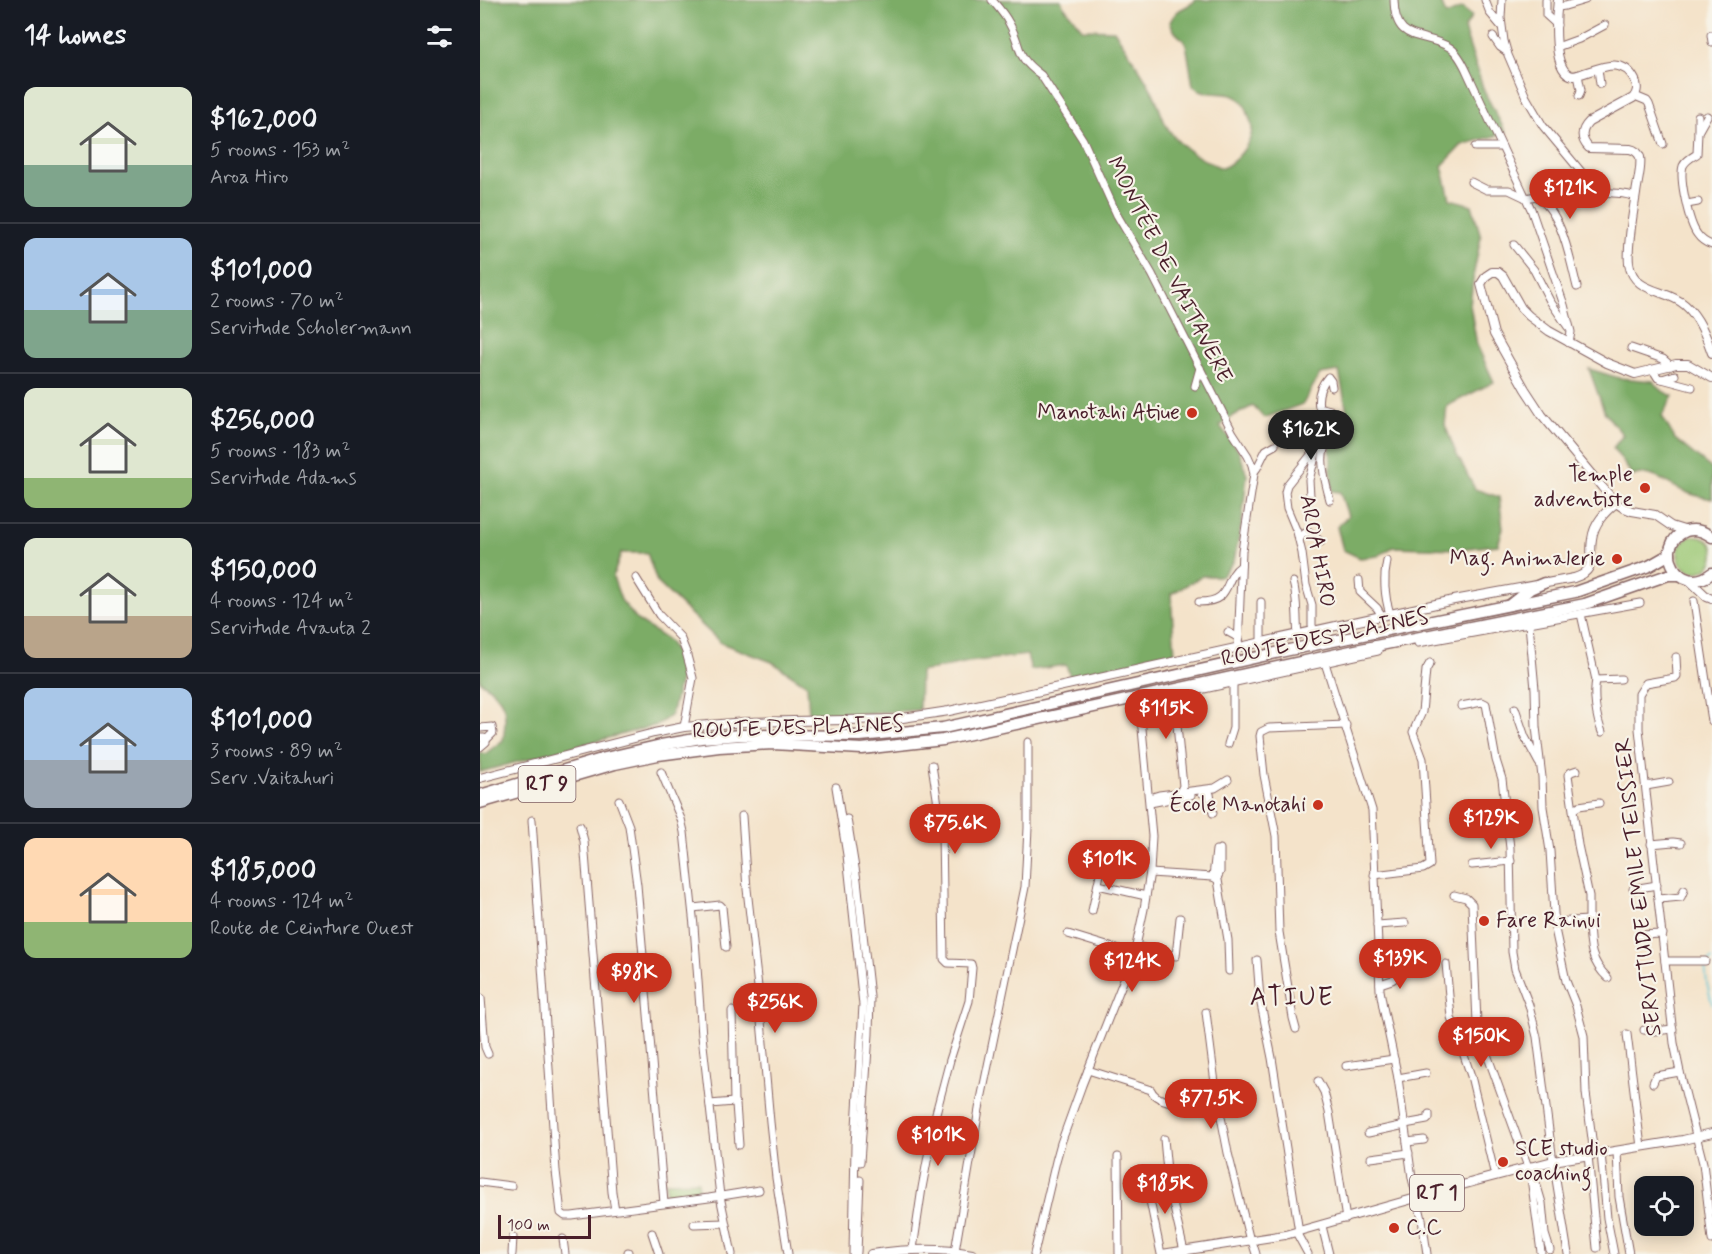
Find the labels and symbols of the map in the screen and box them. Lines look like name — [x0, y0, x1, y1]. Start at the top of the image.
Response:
street label: MONTÉE DE VAITAVERE — [1100, 152, 1239, 388]
pin: $121K — [1528, 169, 1612, 220]
place label: Manotahi Atiue — [1037, 399, 1180, 427]
marker: Manotahi Atiue — [1185, 406, 1199, 420]
pin: $162K — [1269, 410, 1353, 461]
place label: Temple adventiste — [1534, 461, 1633, 514]
marker: Temple adventiste — [1638, 481, 1652, 495]
street label: AROA HIRO — [1292, 492, 1342, 610]
place label: Mag. Animalerie — [1450, 545, 1605, 576]
marker: Mag. Animalerie — [1610, 552, 1624, 566]
street label: ROUTE DES PLAINES — [1219, 602, 1431, 674]
pin: $115K — [1124, 689, 1208, 740]
street label: ROUTE DES PLAINES — [692, 710, 904, 746]
street label: SERVITUDE EMILE TEISSIER — [1609, 736, 1669, 1038]
road number: RT 9 — [518, 766, 576, 802]
place label: École Manotahi — [1169, 790, 1306, 819]
marker: École Manotahi — [1311, 798, 1325, 812]
pin: $129K — [1449, 799, 1533, 850]
pin: $75.6K — [906, 804, 1004, 855]
pin: $101K — [1067, 840, 1151, 891]
place label: Fare Rainui — [1496, 907, 1601, 935]
marker: Fare Rainui — [1477, 914, 1491, 928]
pin: $139K — [1358, 939, 1442, 990]
pin: $124K — [1090, 942, 1174, 993]
pin: $98K — [598, 953, 670, 1004]
district label: ATIUE — [1250, 981, 1334, 1015]
pin: $256K — [733, 983, 817, 1034]
pin: $150K — [1439, 1017, 1523, 1068]
pin: $77.5K — [1162, 1079, 1260, 1130]
pin: $101K — [896, 1116, 980, 1167]
place label: SCE studio coaching — [1515, 1135, 1608, 1191]
marker: SCE studio coaching — [1496, 1155, 1510, 1169]
pin: $185K — [1123, 1164, 1207, 1215]
road number: RT 1 — [1410, 1175, 1464, 1211]
scale bar — [498, 1212, 591, 1240]
place label: C.C — [1406, 1214, 1442, 1242]
marker: C.C — [1387, 1221, 1401, 1235]

